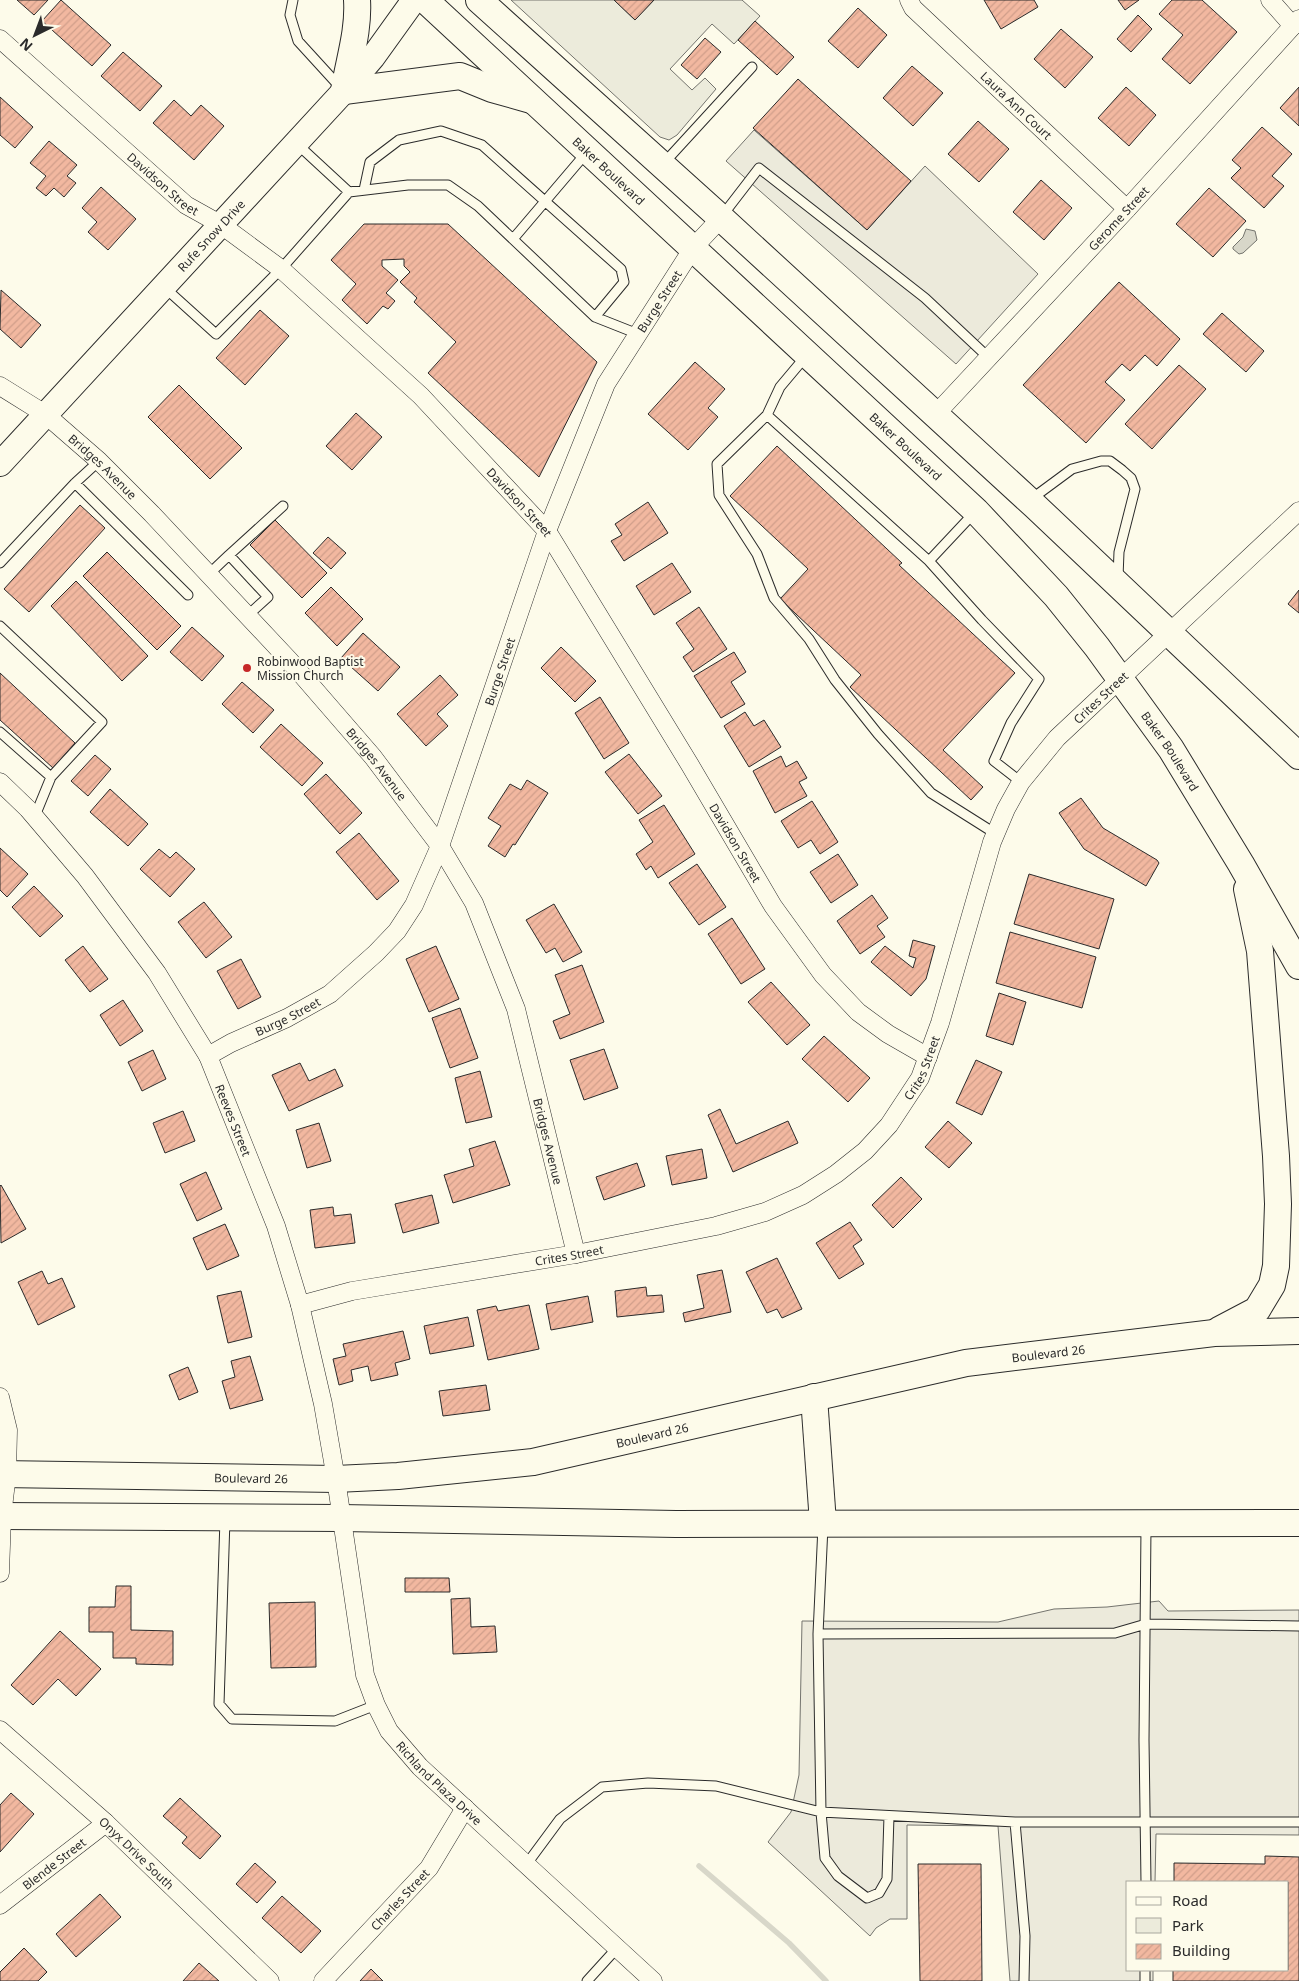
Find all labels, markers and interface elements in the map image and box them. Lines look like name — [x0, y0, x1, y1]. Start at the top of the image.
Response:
north arrow — [10, 10, 60, 60]
text: N — [15, 34, 37, 56]
street label: Laura Ann Court — [977, 67, 1056, 143]
street label: Baker Boulevard — [569, 133, 649, 209]
street label: Davidson Street — [124, 148, 202, 219]
street label: Gerome Street — [1084, 182, 1153, 254]
street label: Rufe Snow Drive — [173, 196, 249, 275]
street label: Burge Street — [633, 266, 686, 336]
street label: Baker Boulevard — [866, 408, 946, 484]
street label: Bridges Avenue — [65, 430, 141, 503]
street label: Davidson Street — [483, 464, 557, 540]
street label: Burge Street — [480, 634, 519, 708]
place label: Robinwood Baptist Mission Church — [257, 653, 364, 684]
marker: Robinwood Baptist Mission Church — [241, 662, 253, 674]
street label: Crites Street — [1069, 667, 1132, 727]
street label: Baker Boulevard — [1138, 707, 1203, 794]
street label: Bridges Avenue — [343, 724, 411, 804]
street label: Davidson Street — [706, 800, 766, 886]
street label: Burge Street — [252, 992, 324, 1040]
street label: Crites Street — [899, 1033, 943, 1103]
street label: Reeves Street — [212, 1081, 256, 1159]
street label: Bridges Avenue — [530, 1096, 567, 1186]
street label: Crites Street — [534, 1240, 606, 1269]
street label: Boulevard 26 — [1011, 1340, 1086, 1366]
street label: Boulevard 26 — [614, 1418, 690, 1451]
street label: Boulevard 26 — [214, 1469, 288, 1487]
street label: Richland Plaza Drive — [393, 1737, 486, 1829]
street label: Onyx Drive South — [96, 1813, 178, 1893]
street label: Blende Street — [19, 1833, 90, 1893]
street label: Charles Street — [366, 1864, 433, 1934]
legend — [1126, 1881, 1289, 1971]
text: Road — [1172, 1890, 1208, 1910]
text: Park — [1172, 1915, 1204, 1935]
text: Building — [1172, 1940, 1230, 1960]

